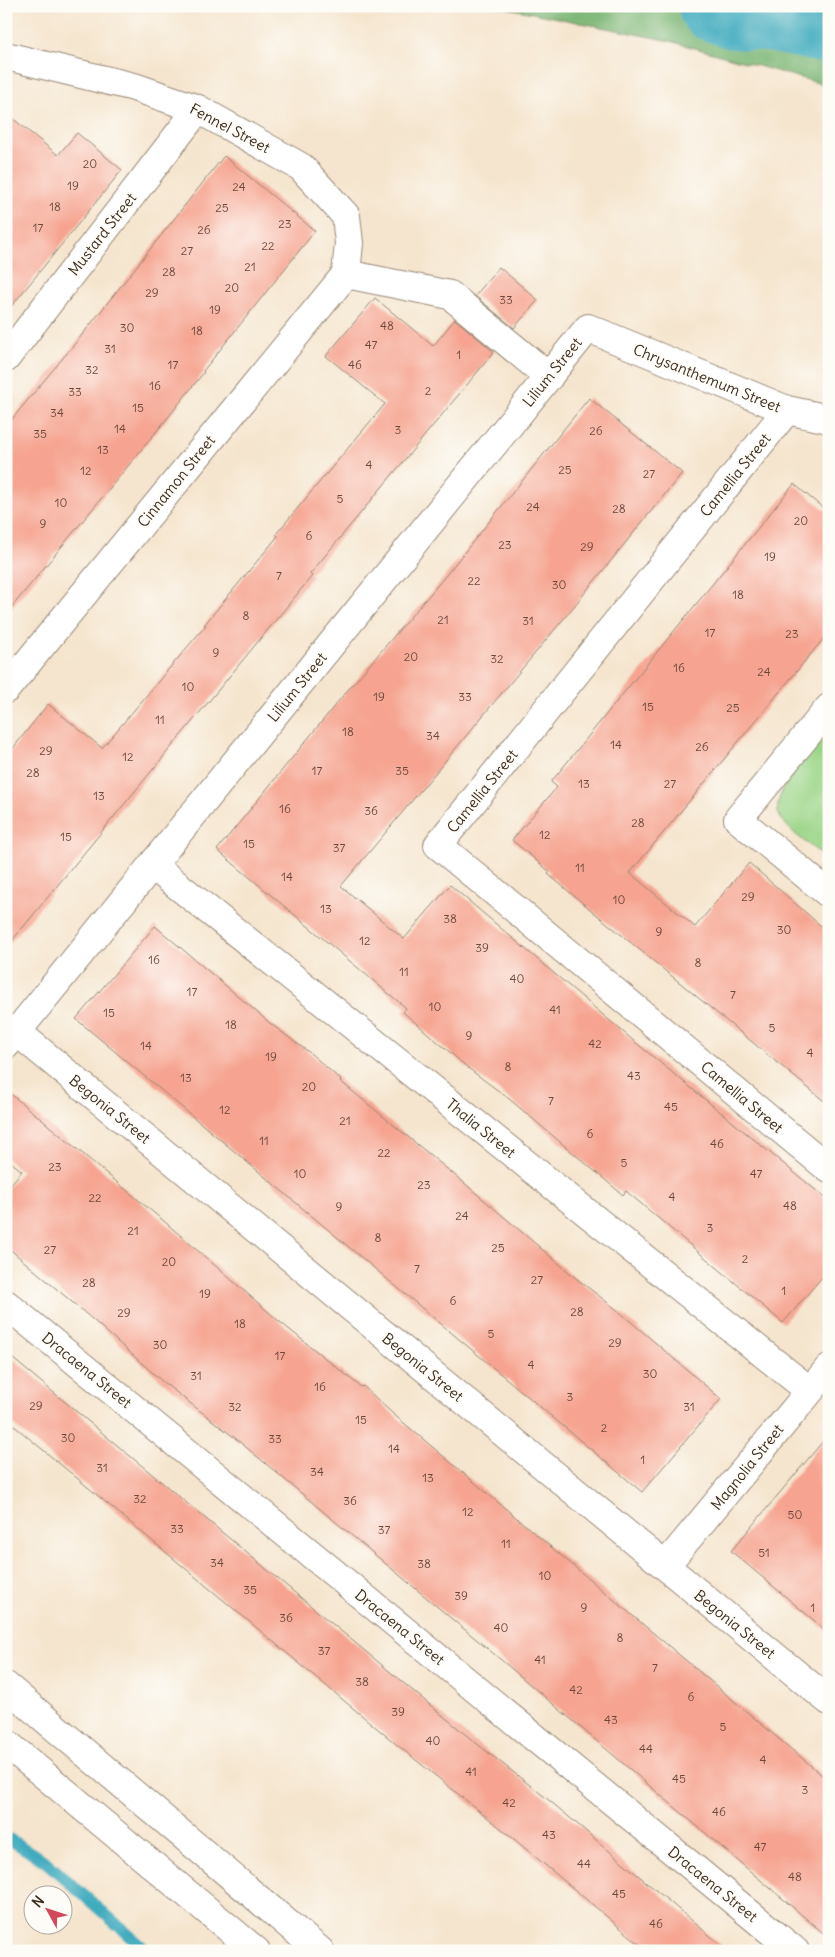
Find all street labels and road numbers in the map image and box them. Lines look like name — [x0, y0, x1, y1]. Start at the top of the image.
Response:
street label: Fennel Street — [187, 99, 273, 157]
street label: Mustard Street — [64, 189, 140, 279]
street label: Lilium Street — [518, 333, 586, 411]
street label: Chrysanthemum Street — [630, 340, 784, 416]
street label: Camellia Street — [696, 429, 774, 521]
street label: Cinnamon Street — [133, 431, 219, 531]
street label: Lilium Street — [263, 648, 331, 726]
street label: Camellia Street — [443, 745, 521, 837]
street label: Camellia Street — [697, 1057, 787, 1137]
street label: Begonia Street — [66, 1070, 154, 1148]
street label: Thalia Street — [442, 1094, 520, 1162]
street label: Dracaena Street — [38, 1328, 136, 1412]
street label: Begonia Street — [379, 1328, 467, 1406]
street label: Magnolia Street — [707, 1420, 787, 1514]
street label: Dracaena Street — [351, 1585, 449, 1669]
street label: Begonia Street — [691, 1585, 779, 1663]
street label: Dracaena Street — [664, 1842, 762, 1926]

